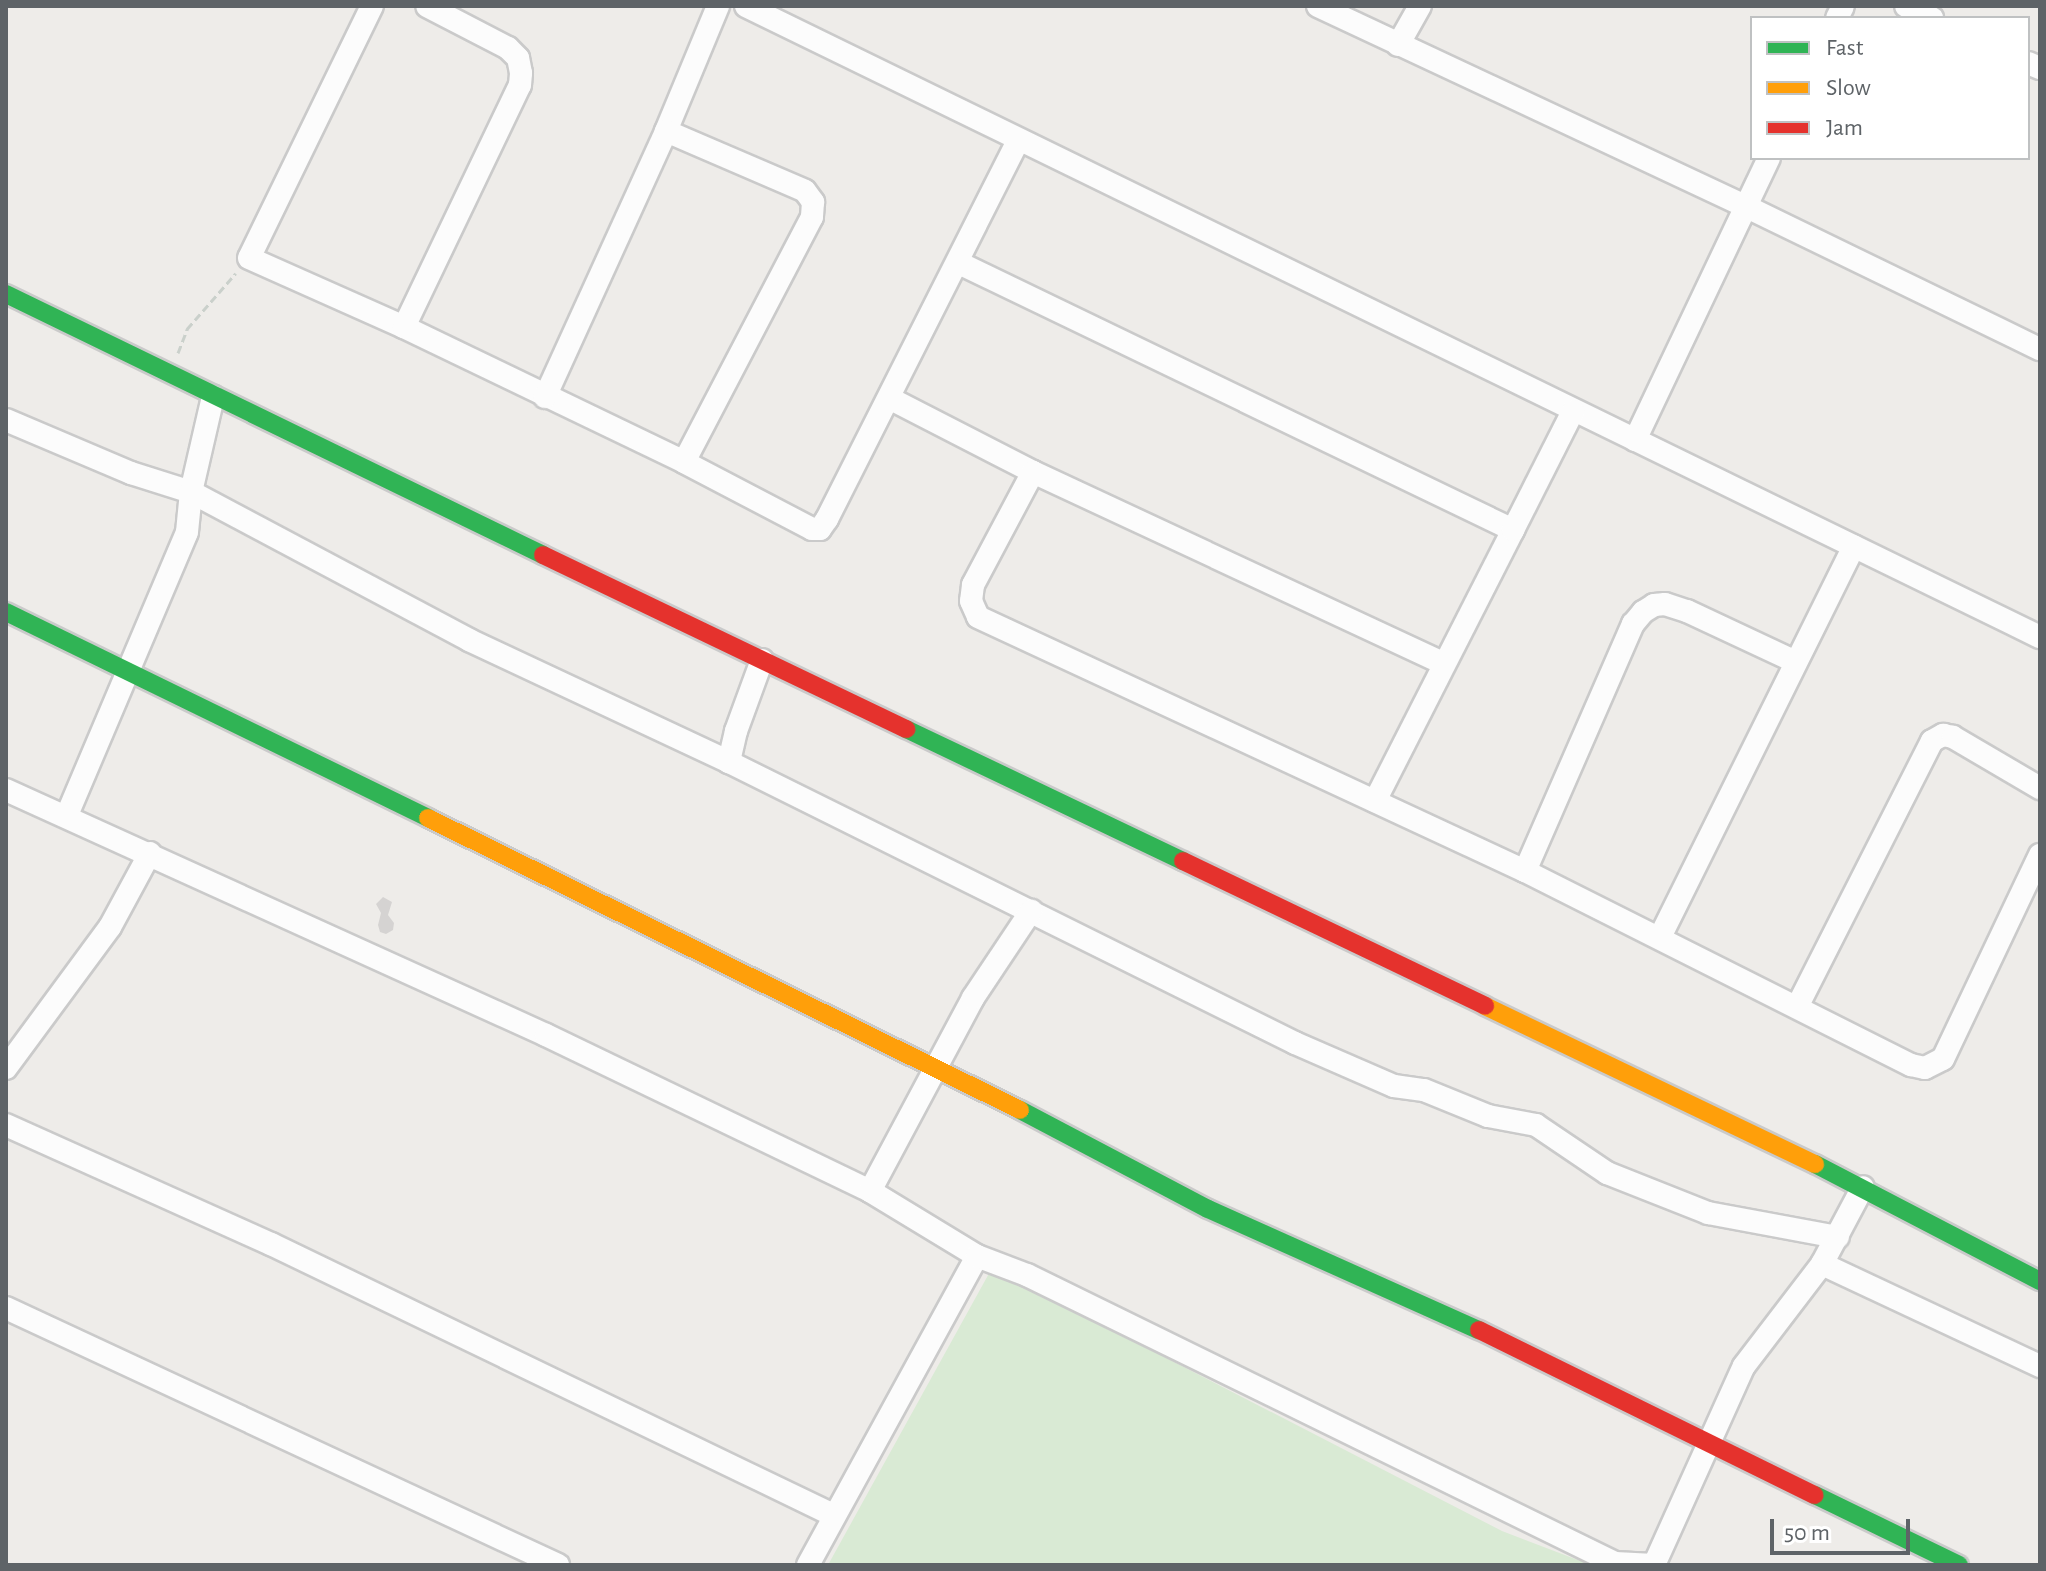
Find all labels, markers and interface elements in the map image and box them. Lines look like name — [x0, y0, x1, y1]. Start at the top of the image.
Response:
legend — [1750, 16, 2030, 160]
text: Fast — [1826, 36, 1863, 60]
text: Slow — [1826, 76, 1871, 100]
text: Jam — [1826, 116, 1863, 140]
scale bar — [1774, 1503, 1914, 1553]
text: 50 m — [1784, 1521, 1830, 1545]

